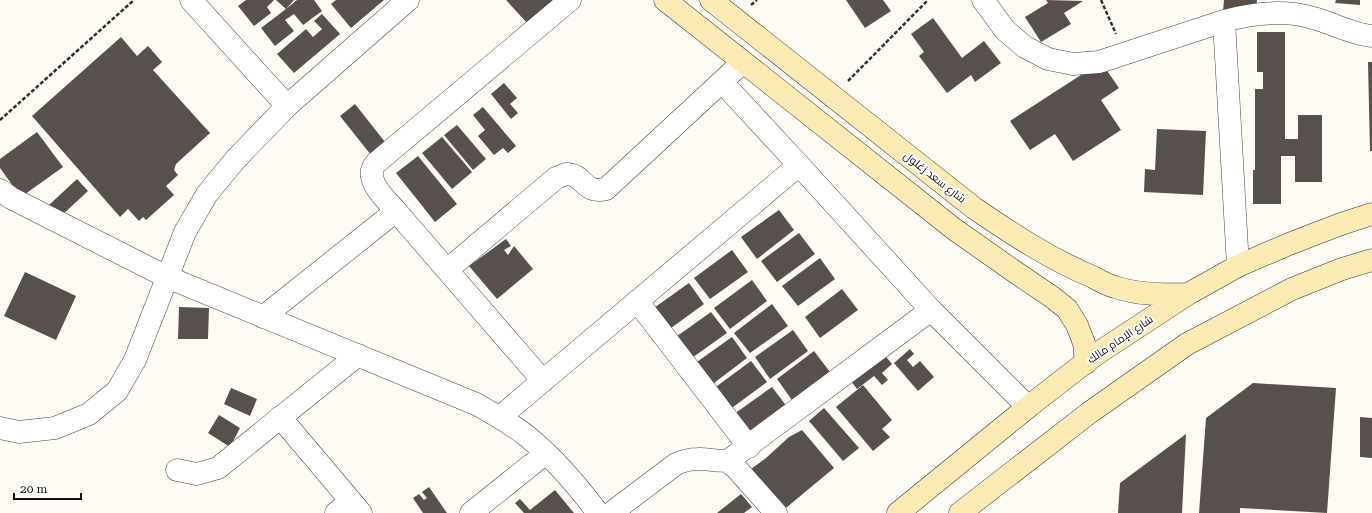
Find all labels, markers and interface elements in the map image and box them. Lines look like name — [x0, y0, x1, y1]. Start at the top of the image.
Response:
street label: شارع سعد زغلول — [900, 149, 968, 206]
street label: شارع الإمام مالك — [1085, 313, 1156, 367]
scale bar — [14, 475, 81, 501]
text: 20 m — [20, 482, 47, 496]

